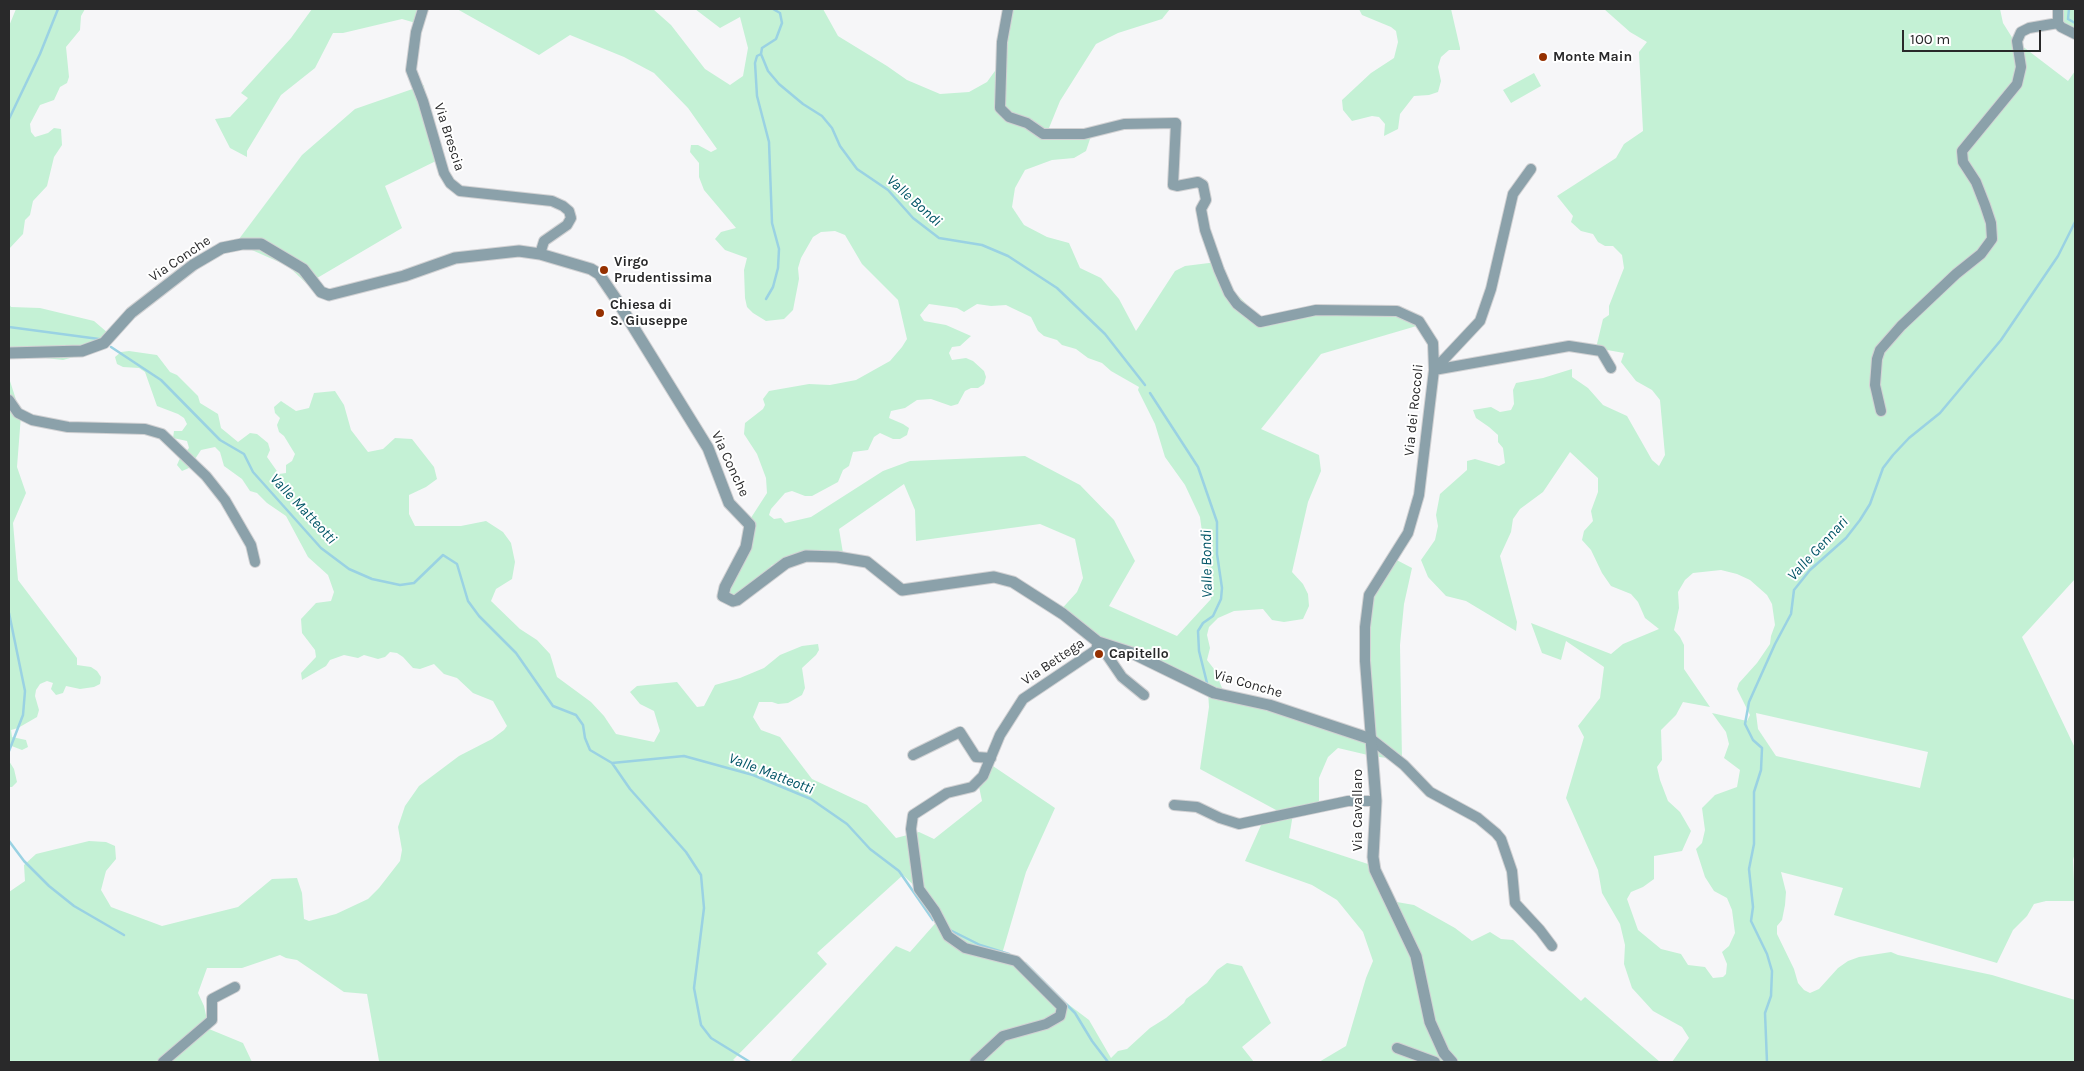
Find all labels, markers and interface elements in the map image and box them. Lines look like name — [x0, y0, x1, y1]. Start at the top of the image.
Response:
scale bar — [1904, 20, 2043, 52]
text: 100 m — [1910, 30, 1950, 48]
place label: Monte Main — [1553, 49, 1632, 65]
marker: Monte Main — [1537, 51, 1549, 63]
street label: Via Brescia — [430, 101, 468, 173]
water label: Valle Bondi — [883, 171, 945, 231]
street label: Via Conche — [146, 232, 214, 286]
place label: Virgo Prudentissima — [614, 254, 712, 286]
marker: Virgo Prudentissima — [598, 264, 610, 276]
place label: Chiesa di S. Giuseppe — [610, 297, 688, 330]
marker: Chiesa di S. Giuseppe — [594, 307, 606, 319]
street label: Via dei Roccoli — [1401, 363, 1427, 457]
street label: Via Conche — [707, 428, 753, 500]
water label: Valle Matteotti — [266, 470, 340, 548]
water label: Valle Gennari — [1784, 513, 1852, 585]
water label: Valle Bondi — [1197, 530, 1217, 598]
street label: Via Bettega — [1018, 635, 1088, 689]
place label: Capitello — [1109, 646, 1169, 662]
marker: Capitello — [1093, 648, 1105, 660]
street label: Via Conche — [1212, 666, 1284, 702]
water label: Valle Matteotti — [726, 749, 816, 799]
street label: Via Cavallaro — [1350, 769, 1366, 851]

